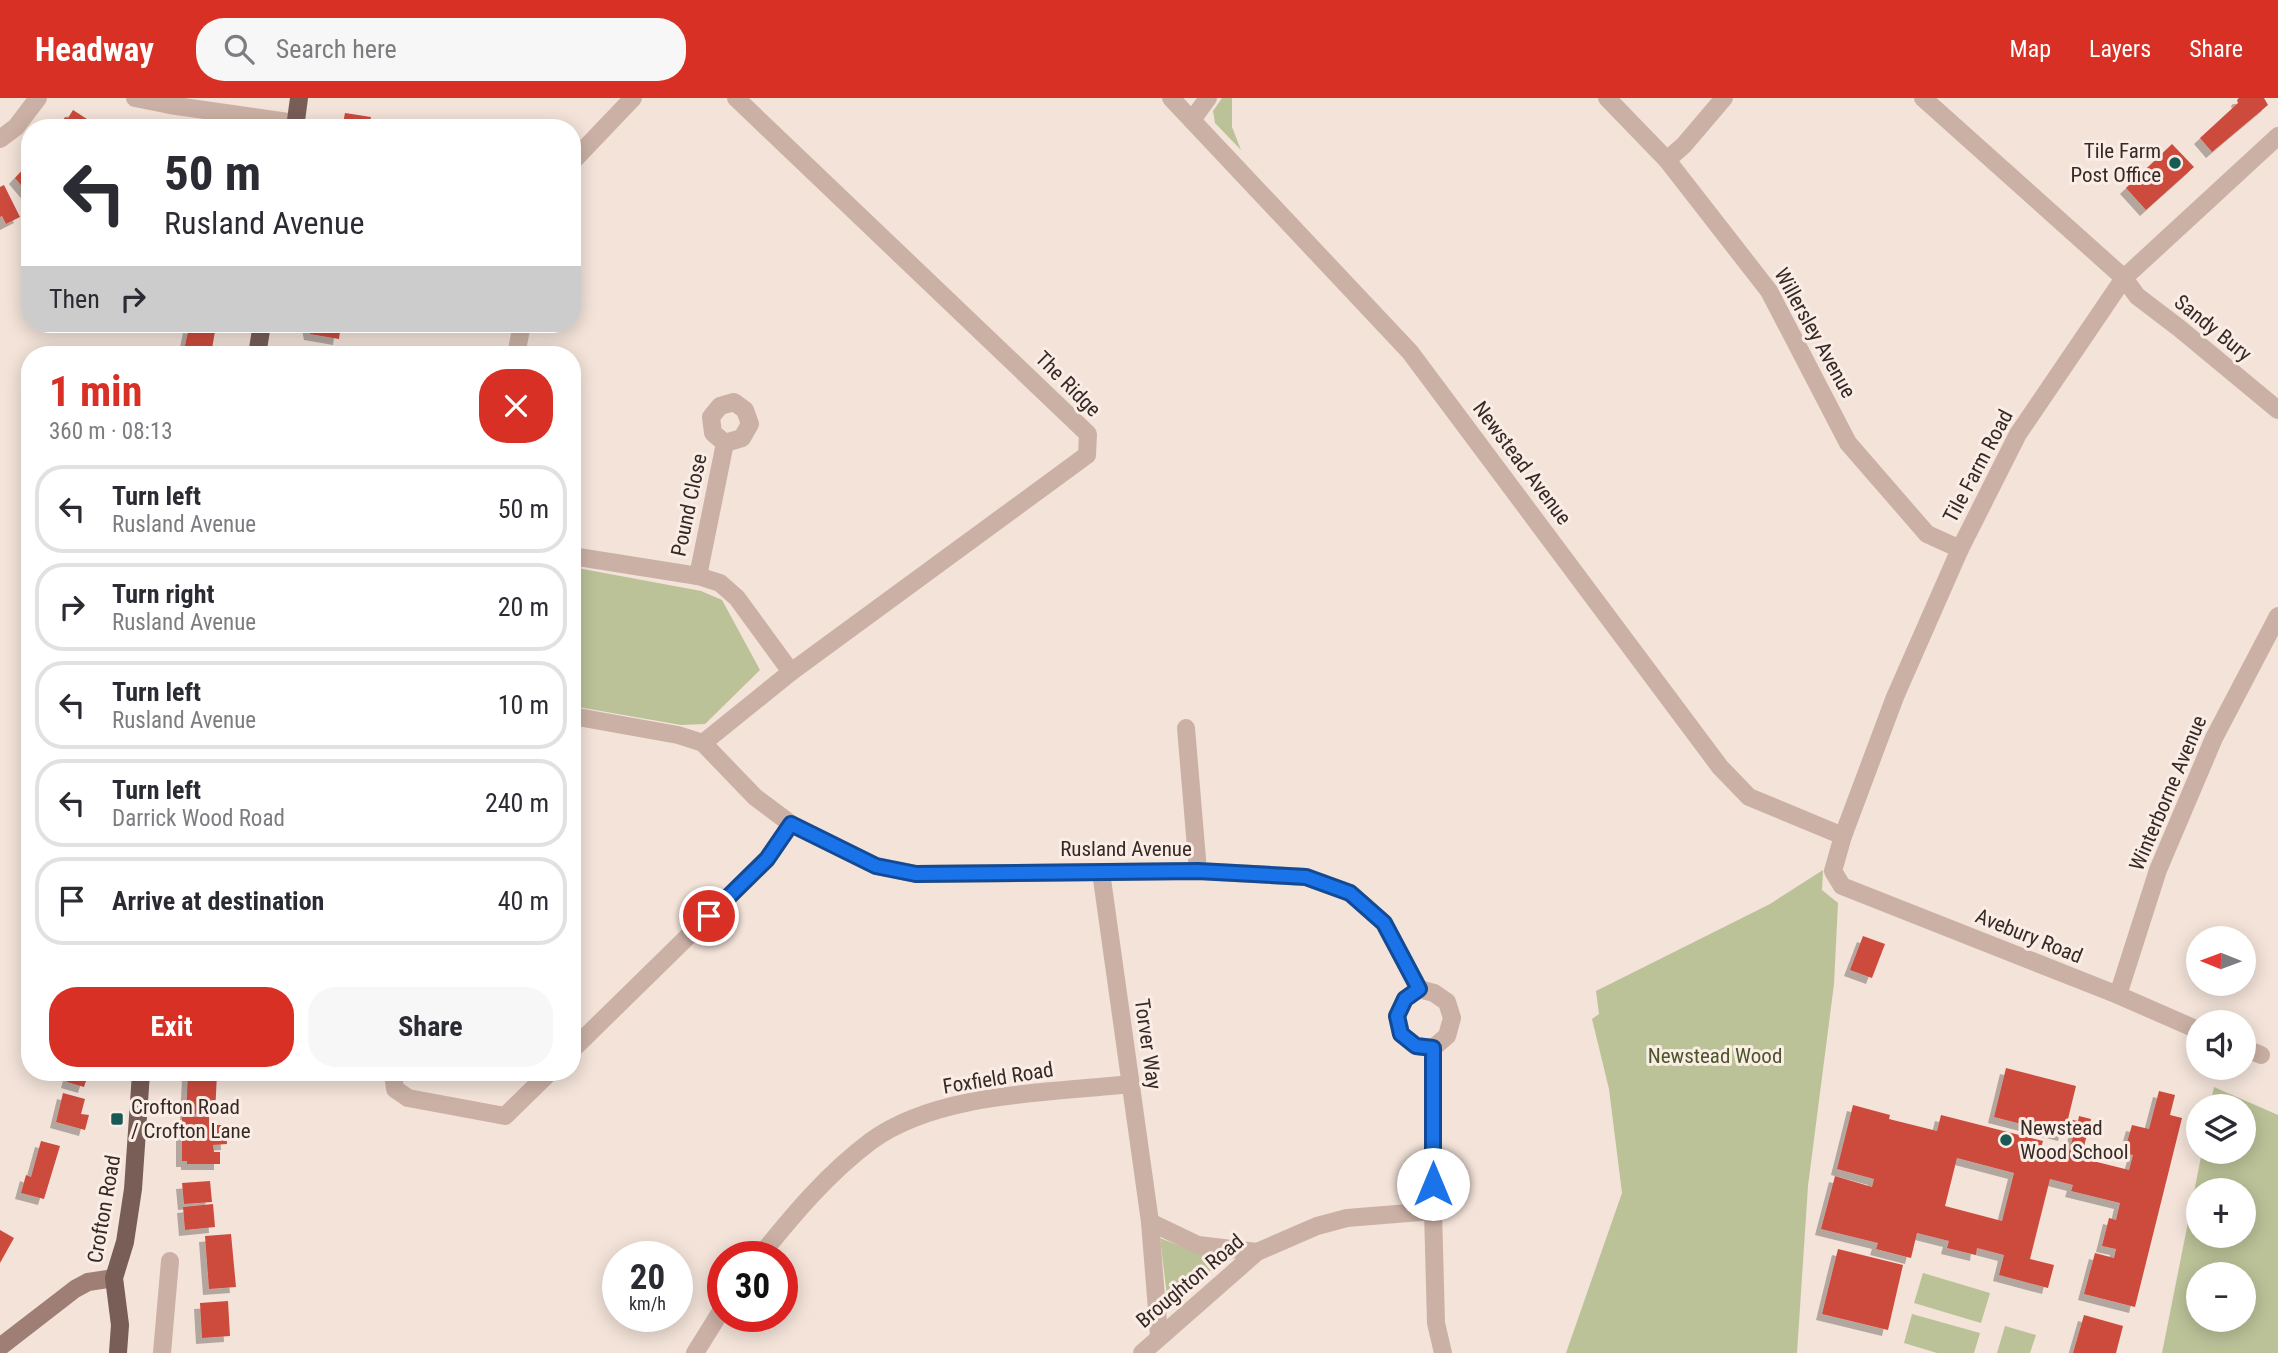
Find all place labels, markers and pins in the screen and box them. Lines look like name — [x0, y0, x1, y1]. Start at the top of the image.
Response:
place label: Tile Farm Post Office — [2071, 139, 2161, 187]
marker: Tile Farm Post Office — [2167, 155, 2183, 171]
pin — [679, 886, 739, 946]
place label: Crofton Road / Crofton Lane — [131, 1095, 251, 1143]
marker: Crofton Road / Crofton Lane — [109, 1111, 125, 1127]
place label: Newstead Wood School — [2020, 1116, 2129, 1164]
marker: Newstead Wood School — [1998, 1132, 2014, 1148]

